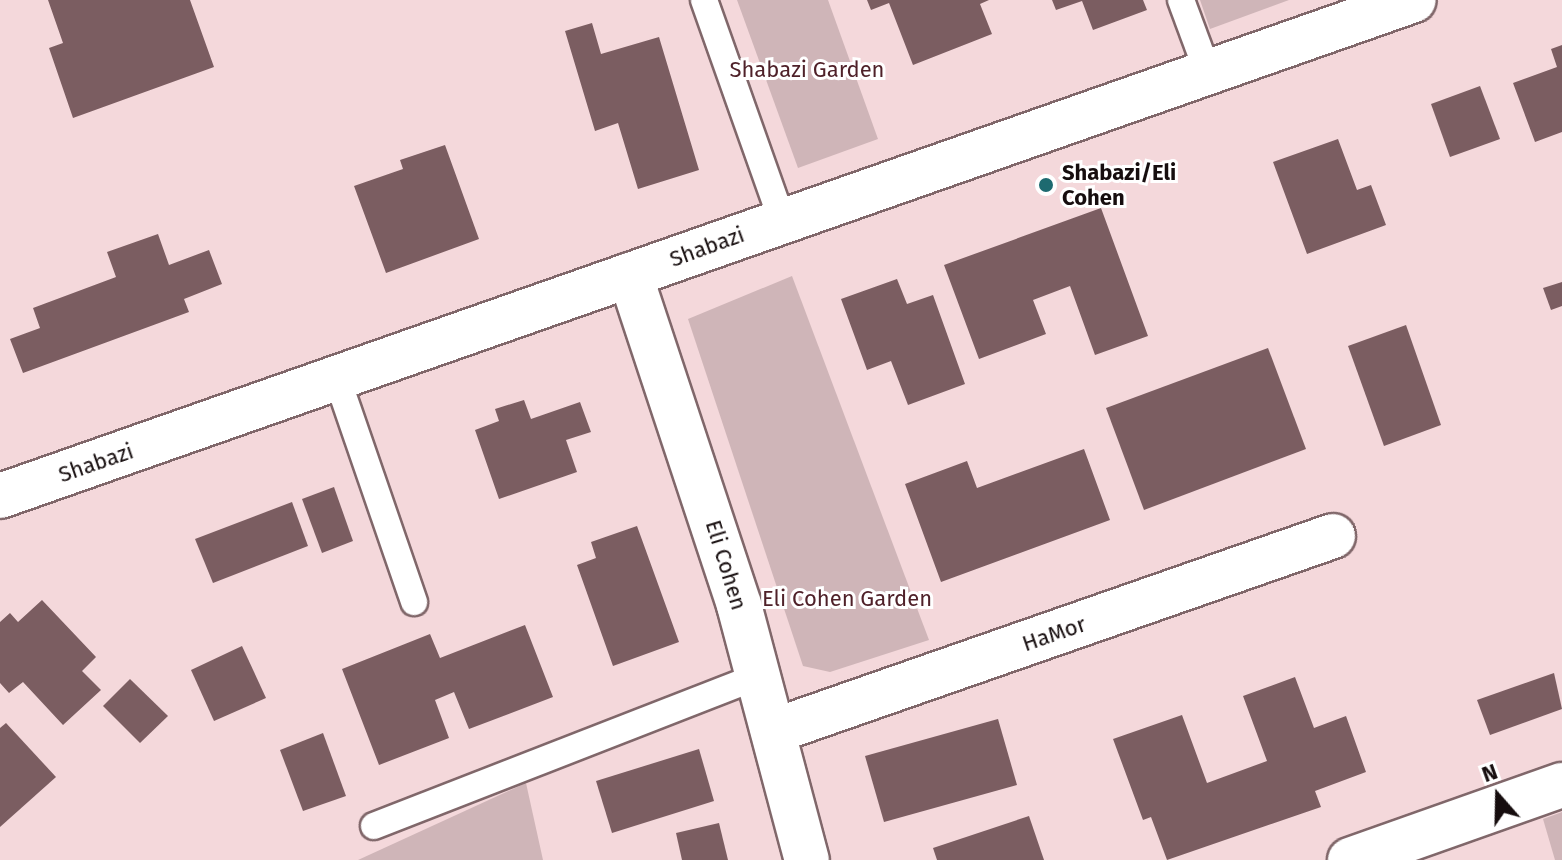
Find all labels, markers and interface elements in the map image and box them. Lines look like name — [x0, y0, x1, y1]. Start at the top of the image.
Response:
park label: Shabazi Garden — [729, 57, 885, 83]
place label: Shabazi/Eli Cohen — [1062, 159, 1176, 210]
marker: Shabazi/Eli Cohen — [1037, 176, 1055, 194]
street label: Shabazi — [666, 221, 748, 273]
street label: Shabazi — [55, 438, 137, 488]
street label: Eli Cohen — [700, 517, 752, 613]
park label: Eli Cohen Garden — [762, 586, 932, 612]
street label: HaMor — [1019, 611, 1089, 657]
north arrow — [1458, 756, 1538, 836]
text: N — [1478, 758, 1501, 788]

